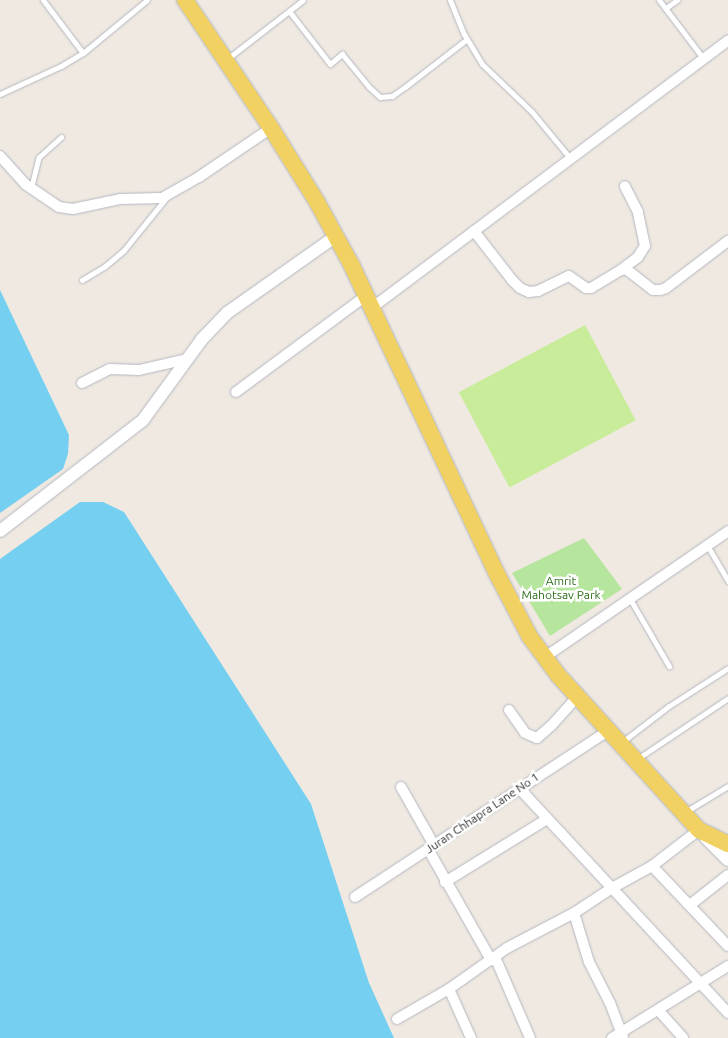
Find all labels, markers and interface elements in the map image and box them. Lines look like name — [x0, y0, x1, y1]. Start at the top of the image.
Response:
park label: Amrit Mahotsav Park — [522, 574, 600, 602]
street label: Juran Chhapra Lane No 1 — [422, 769, 542, 857]

